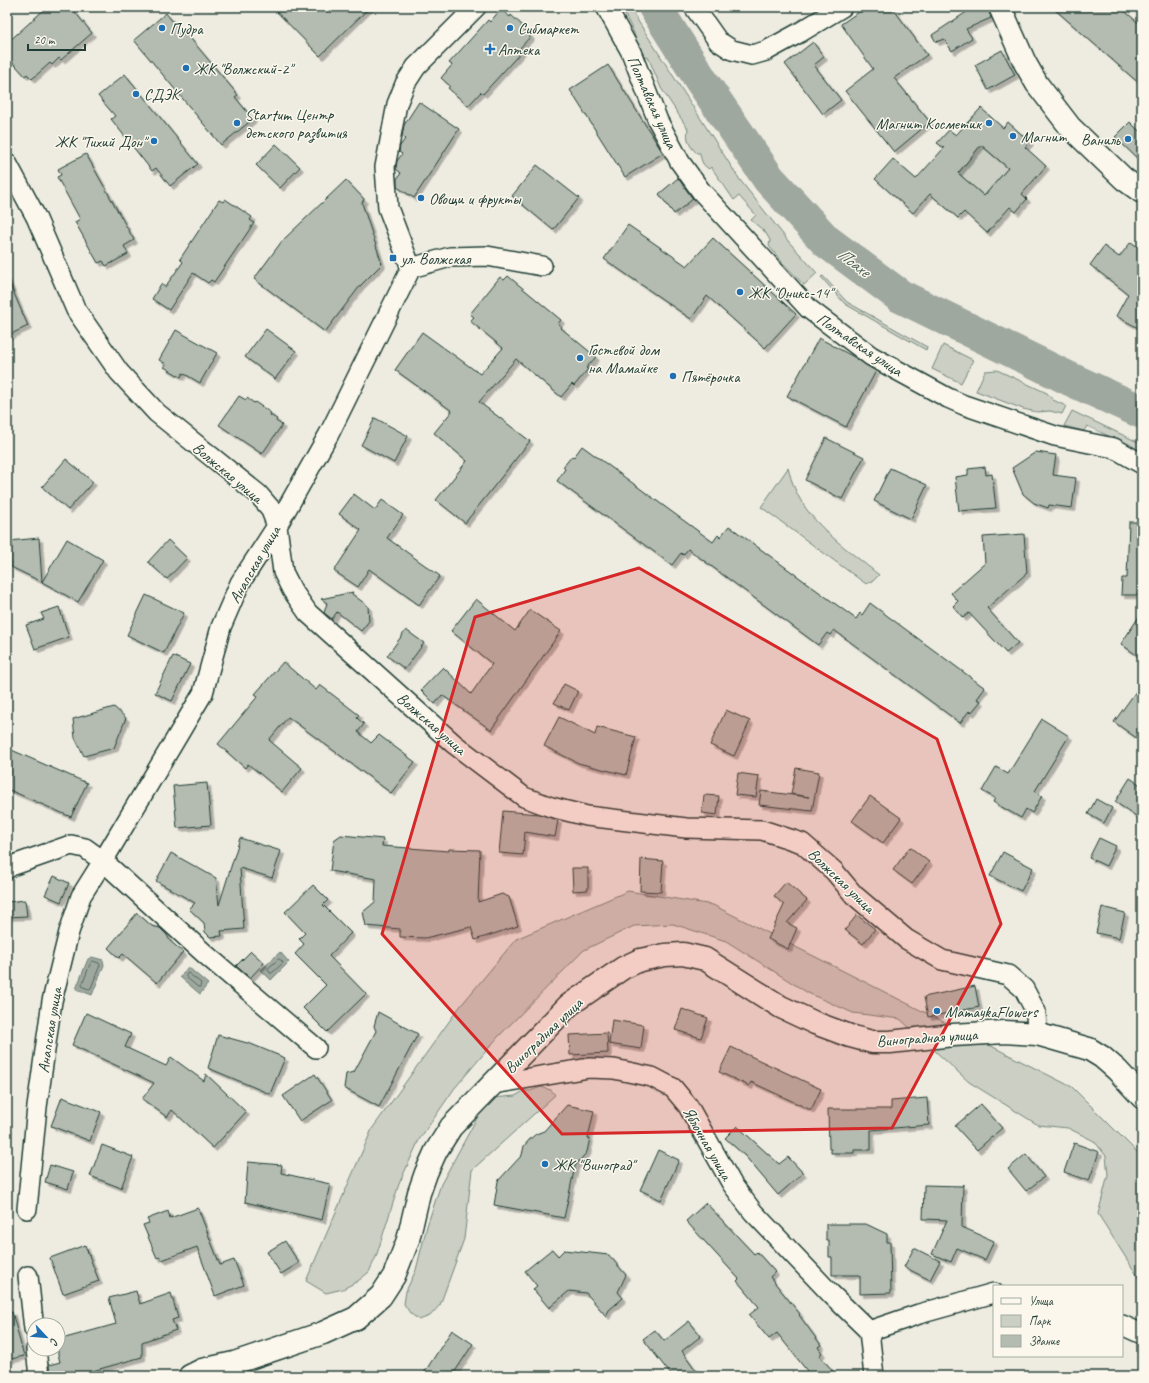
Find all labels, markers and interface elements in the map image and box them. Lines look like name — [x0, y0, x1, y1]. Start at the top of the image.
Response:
place label: Пудра — [170, 19, 204, 39]
place label: Сибмаркет — [518, 19, 580, 39]
marker: Пудра — [157, 23, 167, 33]
marker: Сибмаркет — [505, 23, 515, 33]
scale bar — [28, 26, 85, 52]
text: 20 m — [34, 32, 56, 48]
place label: Аптека — [498, 40, 541, 60]
marker: Аптека — [485, 44, 495, 54]
street label: Полтавская улица — [623, 53, 682, 153]
place label: ЖК "Волжский-2" — [194, 59, 296, 79]
marker: ЖК "Волжский-2" — [181, 63, 191, 73]
place label: СДЭК — [144, 85, 182, 105]
marker: СДЭК — [131, 89, 141, 99]
place label: Startum Центр детского развития — [245, 105, 348, 143]
place label: Магнит Косметик — [876, 114, 983, 134]
marker: Startum Центр детского развития — [232, 118, 242, 128]
marker: Магнит Косметик — [984, 118, 994, 128]
place label: Магнит — [1021, 127, 1068, 147]
place label: Ваниль — [1081, 130, 1121, 150]
marker: Магнит — [1008, 131, 1018, 141]
place label: ЖК "Тихий Дон" — [55, 132, 149, 152]
marker: Ваниль — [1123, 134, 1133, 144]
marker: ЖК "Тихий Дон" — [149, 136, 159, 146]
place label: Овощи и фрукты — [429, 189, 522, 209]
marker: Овощи и фрукты — [416, 193, 426, 203]
water label: Псахе — [833, 243, 876, 283]
place label: ул. Волжская — [400, 249, 472, 269]
marker: ул. Волжская — [388, 253, 398, 263]
place label: ЖК "Оникс-14" — [748, 283, 836, 303]
marker: ЖК "Оникс-14" — [735, 287, 745, 297]
street label: Полтавская улица — [813, 309, 907, 381]
place label: Гостевой дом на Мамайке — [588, 340, 661, 378]
marker: Гостевой дом на Мамайке — [575, 353, 585, 363]
place label: Пятёрочка — [681, 367, 741, 387]
marker: Пятёрочка — [668, 371, 678, 381]
street label: Волжская улица — [188, 438, 268, 509]
street label: Анапская улица — [225, 521, 286, 607]
street label: Волжская улица — [393, 688, 471, 760]
street label: Волжская улица — [804, 844, 880, 919]
street label: Анапская улица — [33, 985, 67, 1074]
street label: Виноградная улица — [500, 992, 588, 1078]
place label: MamaykaFlowers — [945, 1002, 1039, 1022]
marker: MamaykaFlowers — [932, 1006, 942, 1016]
street label: Виноградная улица — [876, 1024, 980, 1051]
street label: Яблочная улица — [678, 1103, 737, 1185]
place label: ЖК "Виноград" — [553, 1155, 638, 1175]
marker: ЖК "Виноград" — [540, 1159, 550, 1169]
legend — [993, 1285, 1123, 1357]
text: Улица — [1029, 1293, 1054, 1309]
text: Парк — [1029, 1313, 1052, 1329]
north arrow — [26, 1317, 66, 1357]
text: Здание — [1029, 1333, 1060, 1349]
text: С — [47, 1336, 62, 1348]

